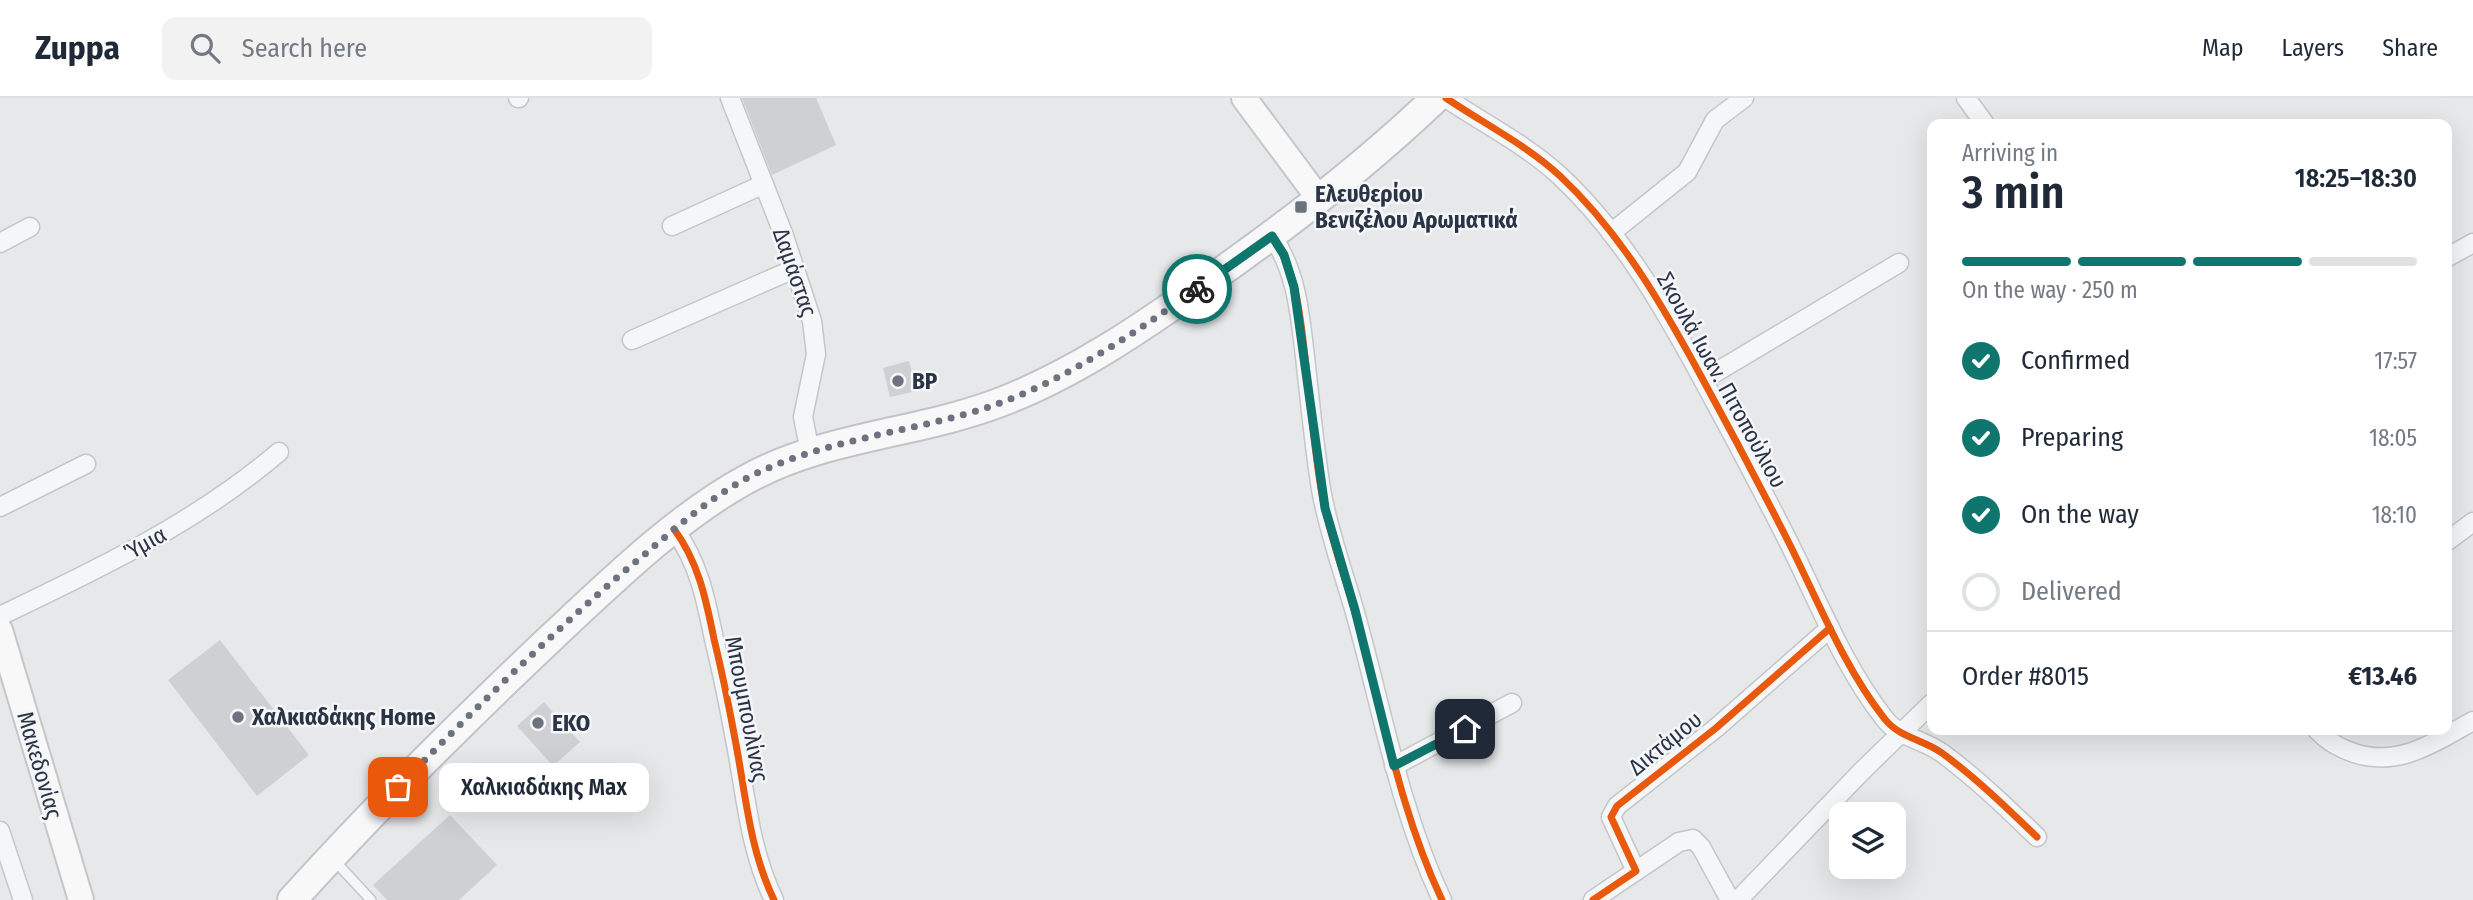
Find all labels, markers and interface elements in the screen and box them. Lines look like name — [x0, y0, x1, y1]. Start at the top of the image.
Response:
search box — [162, 17, 652, 80]
text: Zuppa — [35, 28, 120, 68]
icon: search — [186, 29, 224, 67]
text: Search here — [242, 33, 367, 64]
text: Map — [2202, 34, 2244, 62]
text: Layers — [2282, 34, 2344, 62]
text: Share — [2382, 34, 2438, 62]
text: Arriving in — [1962, 139, 2058, 167]
text: 18:25–18:30 — [2295, 163, 2417, 194]
text: 3 min — [1962, 165, 2065, 220]
place label: Ελευθερίου Βενιζέλου Αρωματικά — [1315, 180, 1518, 234]
marker: Ελευθερίου Βενιζέλου Αρωματικά — [1293, 199, 1309, 215]
street label: Δαμάστας — [767, 224, 823, 320]
courier — [1162, 254, 1232, 324]
street label: Σκουλά Ιωαν. Πιτοπούλιου — [1651, 267, 1793, 493]
icon: bike — [1178, 270, 1216, 308]
text: On the way · 250 m — [1962, 276, 2138, 304]
icon: check — [1962, 342, 2000, 380]
text: Confirmed — [2021, 345, 2131, 376]
text: 17:57 — [2374, 347, 2417, 375]
place label: BP — [912, 367, 938, 395]
marker: BP — [890, 373, 906, 389]
icon: check — [1962, 419, 2000, 457]
text: Preparing — [2021, 422, 2123, 453]
text: 18:05 — [2369, 424, 2417, 452]
icon: check — [1962, 496, 2000, 534]
text: On the way — [2021, 499, 2139, 530]
text: 18:10 — [2372, 501, 2417, 529]
street label: Ύμια — [119, 520, 171, 566]
text: Delivered — [2021, 576, 2122, 607]
street label: Μπουμπουλίνας — [719, 634, 775, 785]
text: Order #8015 — [1962, 661, 2089, 692]
text: €13.46 — [2348, 661, 2417, 692]
pin — [1435, 699, 1495, 759]
place label: Χαλκιαδάκης Home — [251, 703, 436, 731]
street label: Δικτάμου — [1623, 705, 1707, 781]
street label: Μακεδονίας — [11, 708, 69, 822]
marker: Χαλκιαδάκης Home — [230, 709, 246, 725]
place label: EKO — [552, 709, 590, 737]
icon: home — [1446, 710, 1484, 748]
marker: EKO — [530, 715, 546, 731]
pin — [368, 757, 428, 817]
callout: Χαλκιαδάκης Max — [440, 762, 650, 812]
icon: bag — [379, 768, 417, 806]
text: Χαλκιαδάκης Max — [461, 773, 627, 801]
map controls — [1829, 802, 1906, 879]
button: layers — [1829, 802, 1906, 879]

